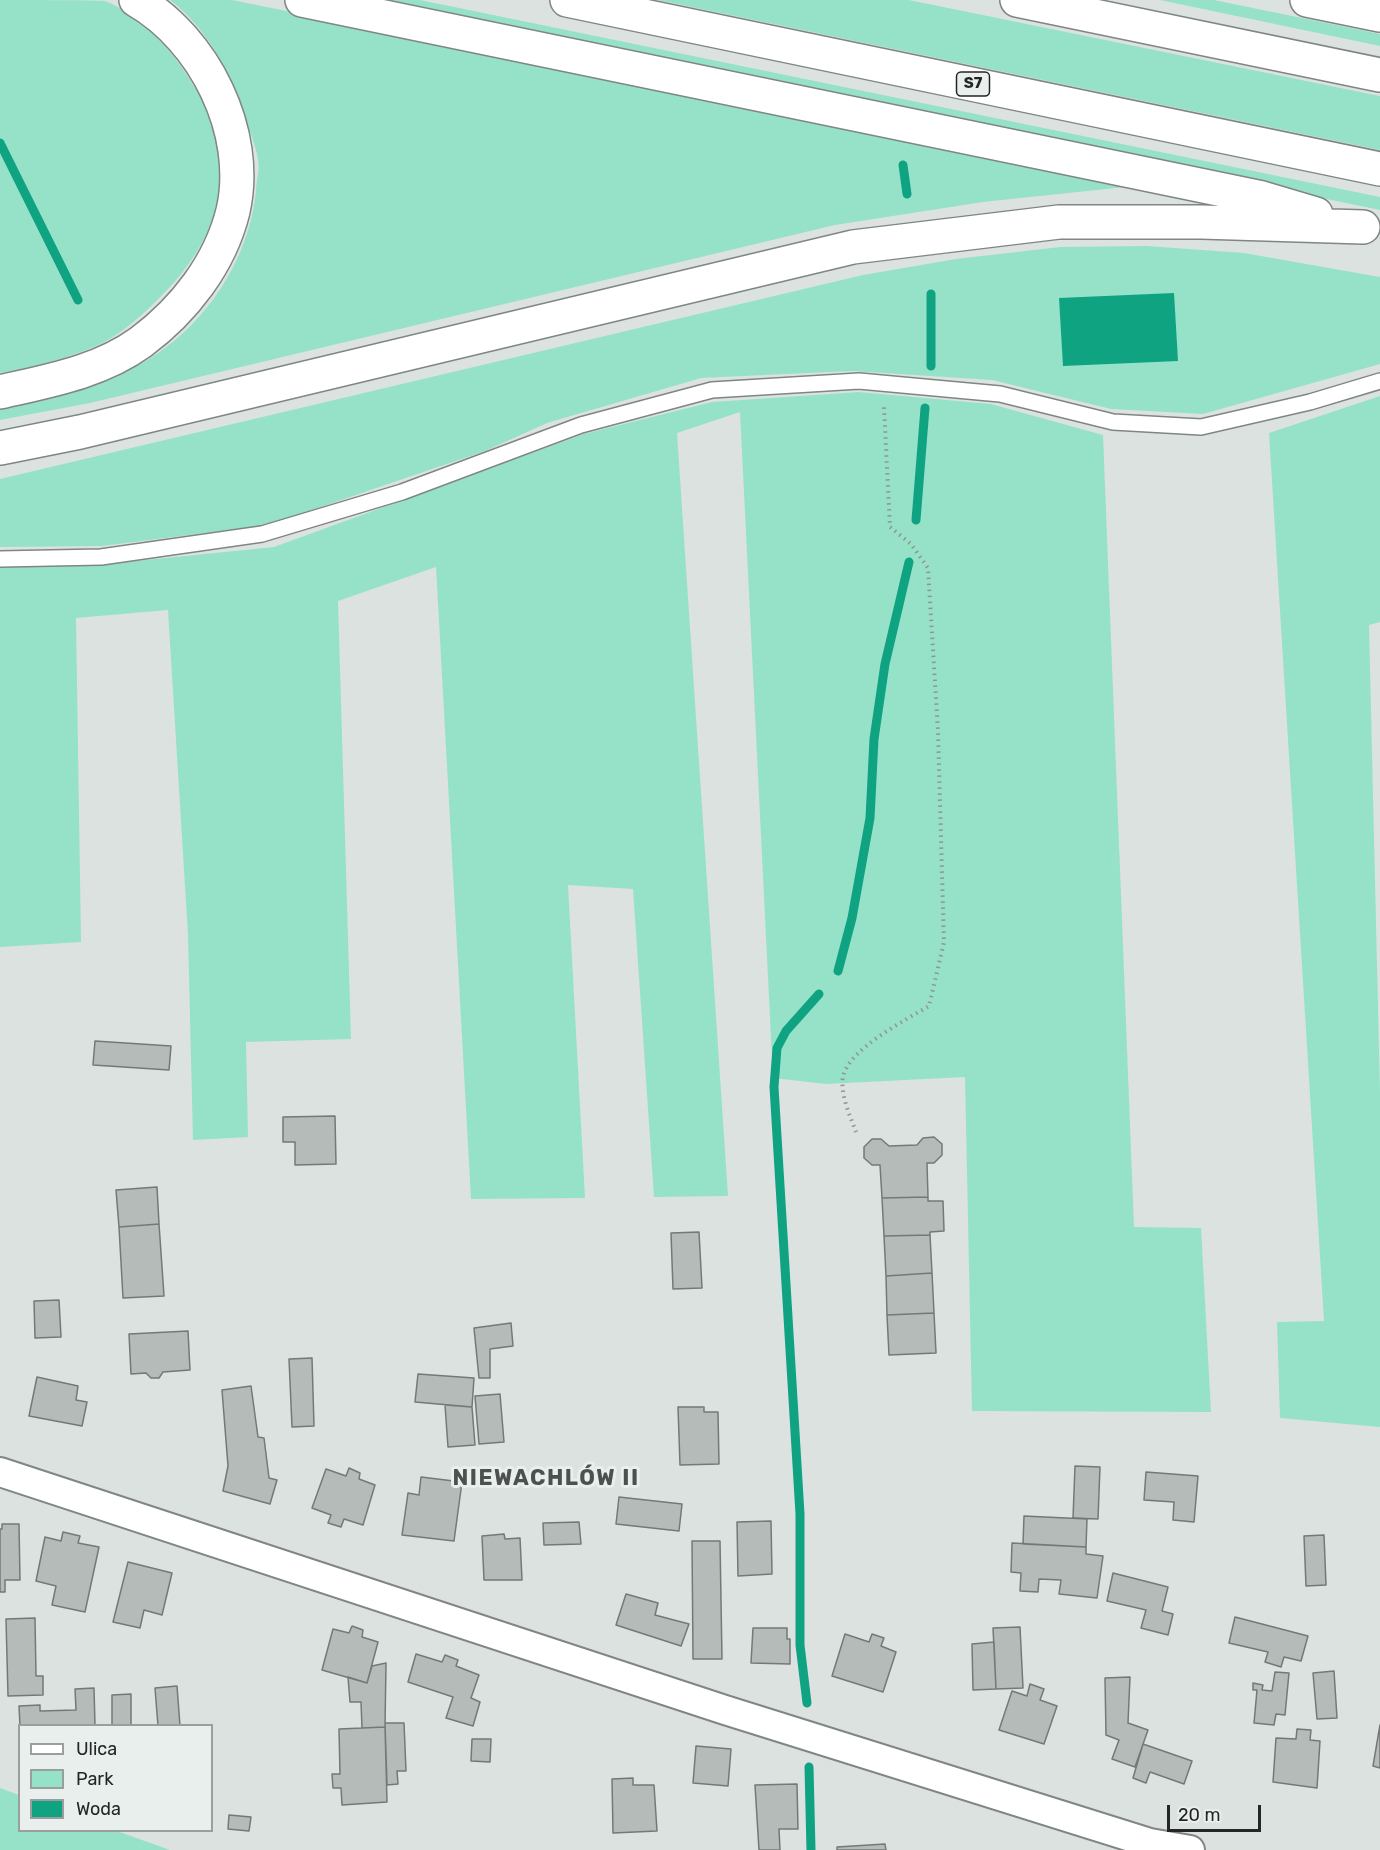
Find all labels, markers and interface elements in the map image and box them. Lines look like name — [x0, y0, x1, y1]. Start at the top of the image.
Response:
road number: S7 — [956, 72, 990, 96]
district label: NIEWACHLÓW II — [452, 1466, 640, 1492]
legend — [18, 1724, 213, 1832]
text: Ulica — [76, 1738, 117, 1760]
text: Park — [76, 1768, 113, 1790]
scale bar — [1170, 1793, 1264, 1831]
text: Woda — [76, 1798, 121, 1820]
text: 20 m — [1178, 1804, 1220, 1826]

